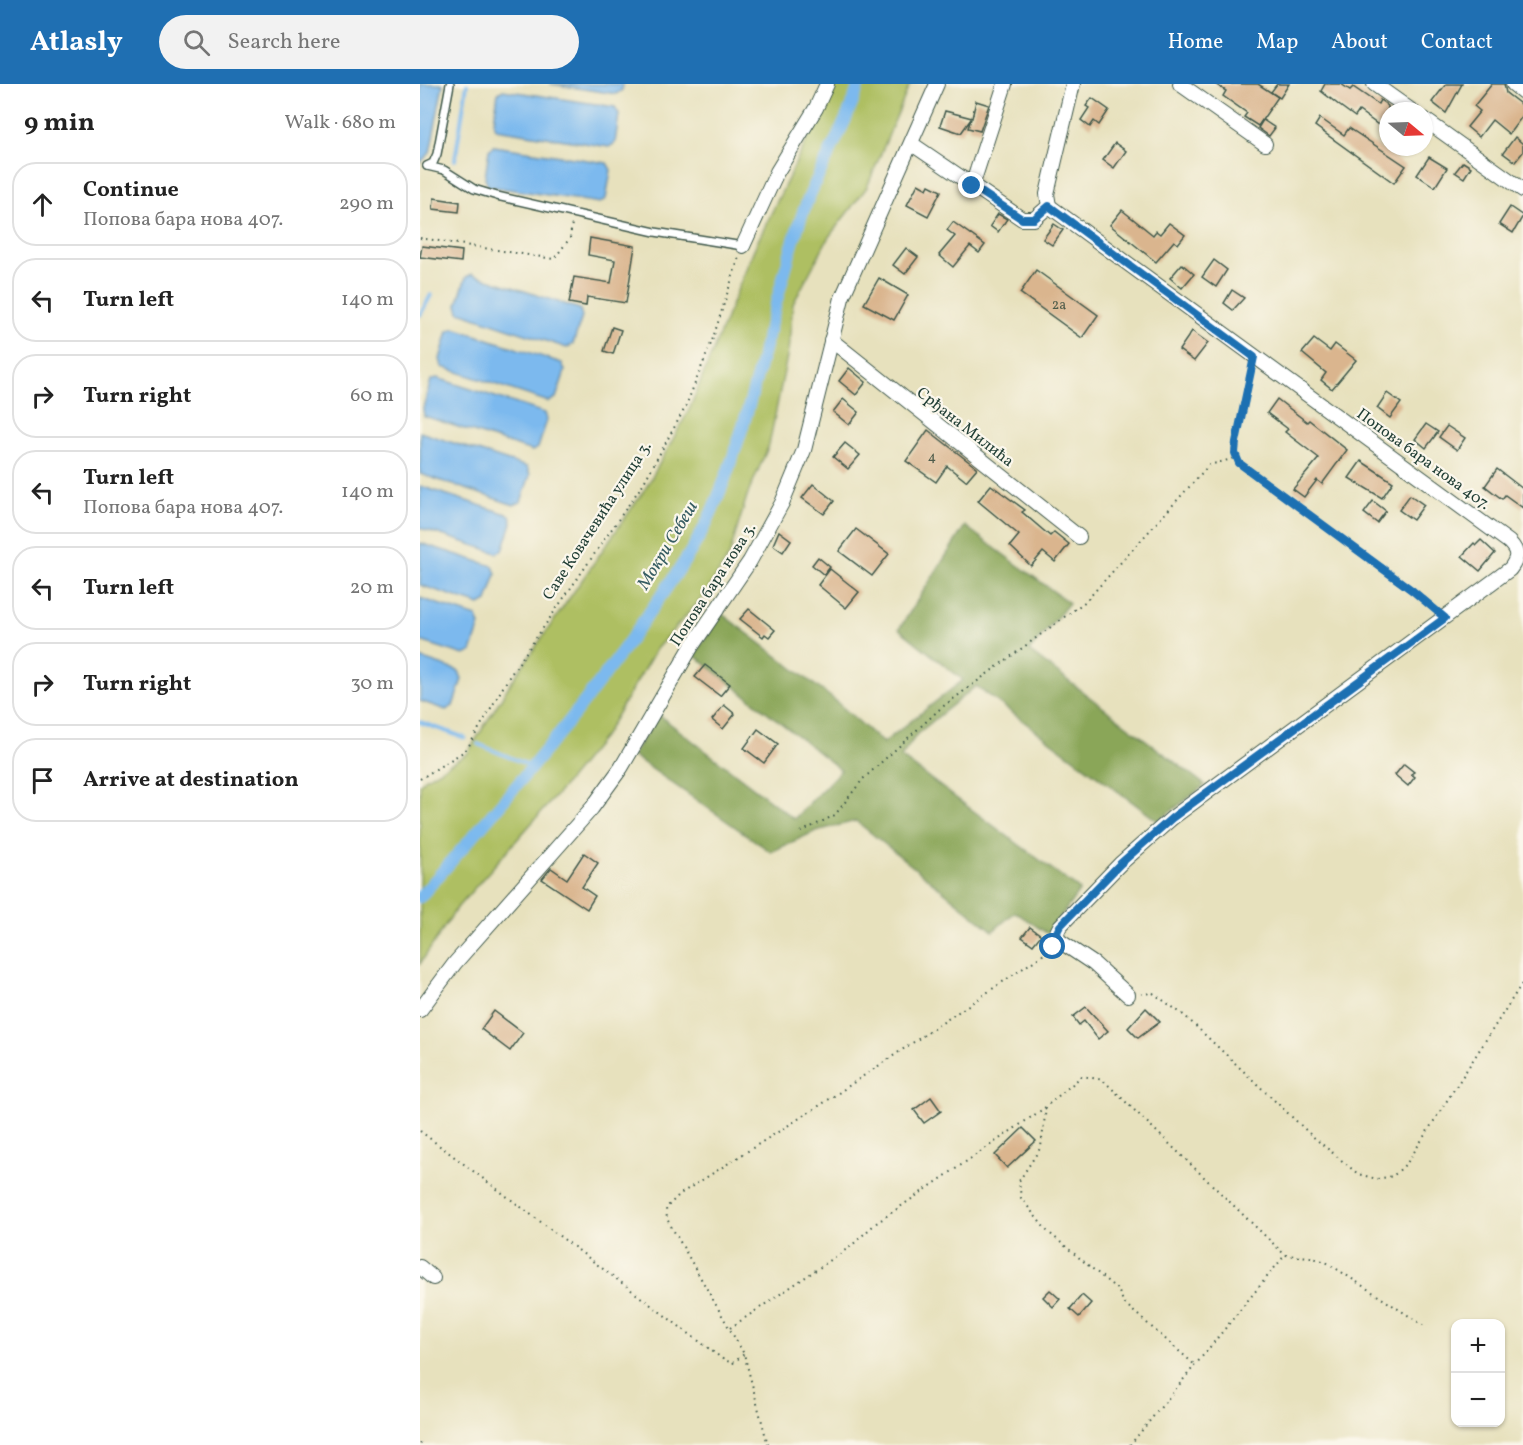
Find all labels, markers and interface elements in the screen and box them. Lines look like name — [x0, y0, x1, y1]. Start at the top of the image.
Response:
search box — [159, 15, 579, 69]
text: Atlasly — [30, 23, 123, 62]
icon: search — [180, 26, 213, 59]
text: Search here — [228, 27, 340, 58]
text: Home — [1168, 28, 1223, 57]
text: Map — [1256, 28, 1298, 57]
text: About — [1331, 28, 1388, 57]
text: Contact — [1421, 28, 1493, 57]
north arrow — [1379, 102, 1433, 156]
text: 9 min — [24, 105, 95, 141]
text: Walk · 680 m — [285, 109, 396, 137]
route end — [958, 172, 984, 198]
text: Continue — [83, 175, 179, 206]
icon: ahead — [26, 188, 59, 221]
text: 290 m — [339, 190, 394, 218]
text: Попова бара нова 407. — [83, 206, 283, 234]
icon: left — [26, 284, 59, 317]
text: Turn left — [83, 285, 174, 316]
text: 140 m — [341, 286, 394, 314]
house number: 2a — [1052, 296, 1066, 315]
icon: right — [26, 380, 59, 413]
text: Turn right — [83, 381, 191, 412]
text: 60 m — [350, 382, 394, 410]
street label: Срђана Милића — [911, 383, 1018, 473]
street label: Попова бара нова 407. — [1352, 404, 1494, 516]
street label: Саве Ковачевића улица 3. — [538, 437, 657, 605]
house number: 4 — [928, 448, 936, 467]
text: Turn left — [83, 463, 174, 494]
icon: left — [26, 476, 59, 509]
text: 140 m — [341, 478, 394, 506]
text: Попова бара нова 407. — [83, 494, 283, 522]
water label: Мокри Себеш — [632, 496, 705, 596]
street label: Попова бара нова 3. — [665, 519, 762, 651]
icon: left — [26, 572, 59, 605]
text: Turn left — [83, 573, 174, 604]
text: 20 m — [350, 574, 394, 602]
icon: right — [26, 668, 59, 701]
text: Turn right — [83, 669, 191, 700]
text: 30 m — [350, 670, 394, 698]
icon: arrive — [26, 764, 59, 797]
text: Arrive at destination — [83, 765, 299, 796]
route start — [1039, 933, 1065, 959]
map controls — [1451, 1319, 1505, 1427]
button: + — [1451, 1319, 1505, 1373]
button: − — [1451, 1373, 1505, 1427]

